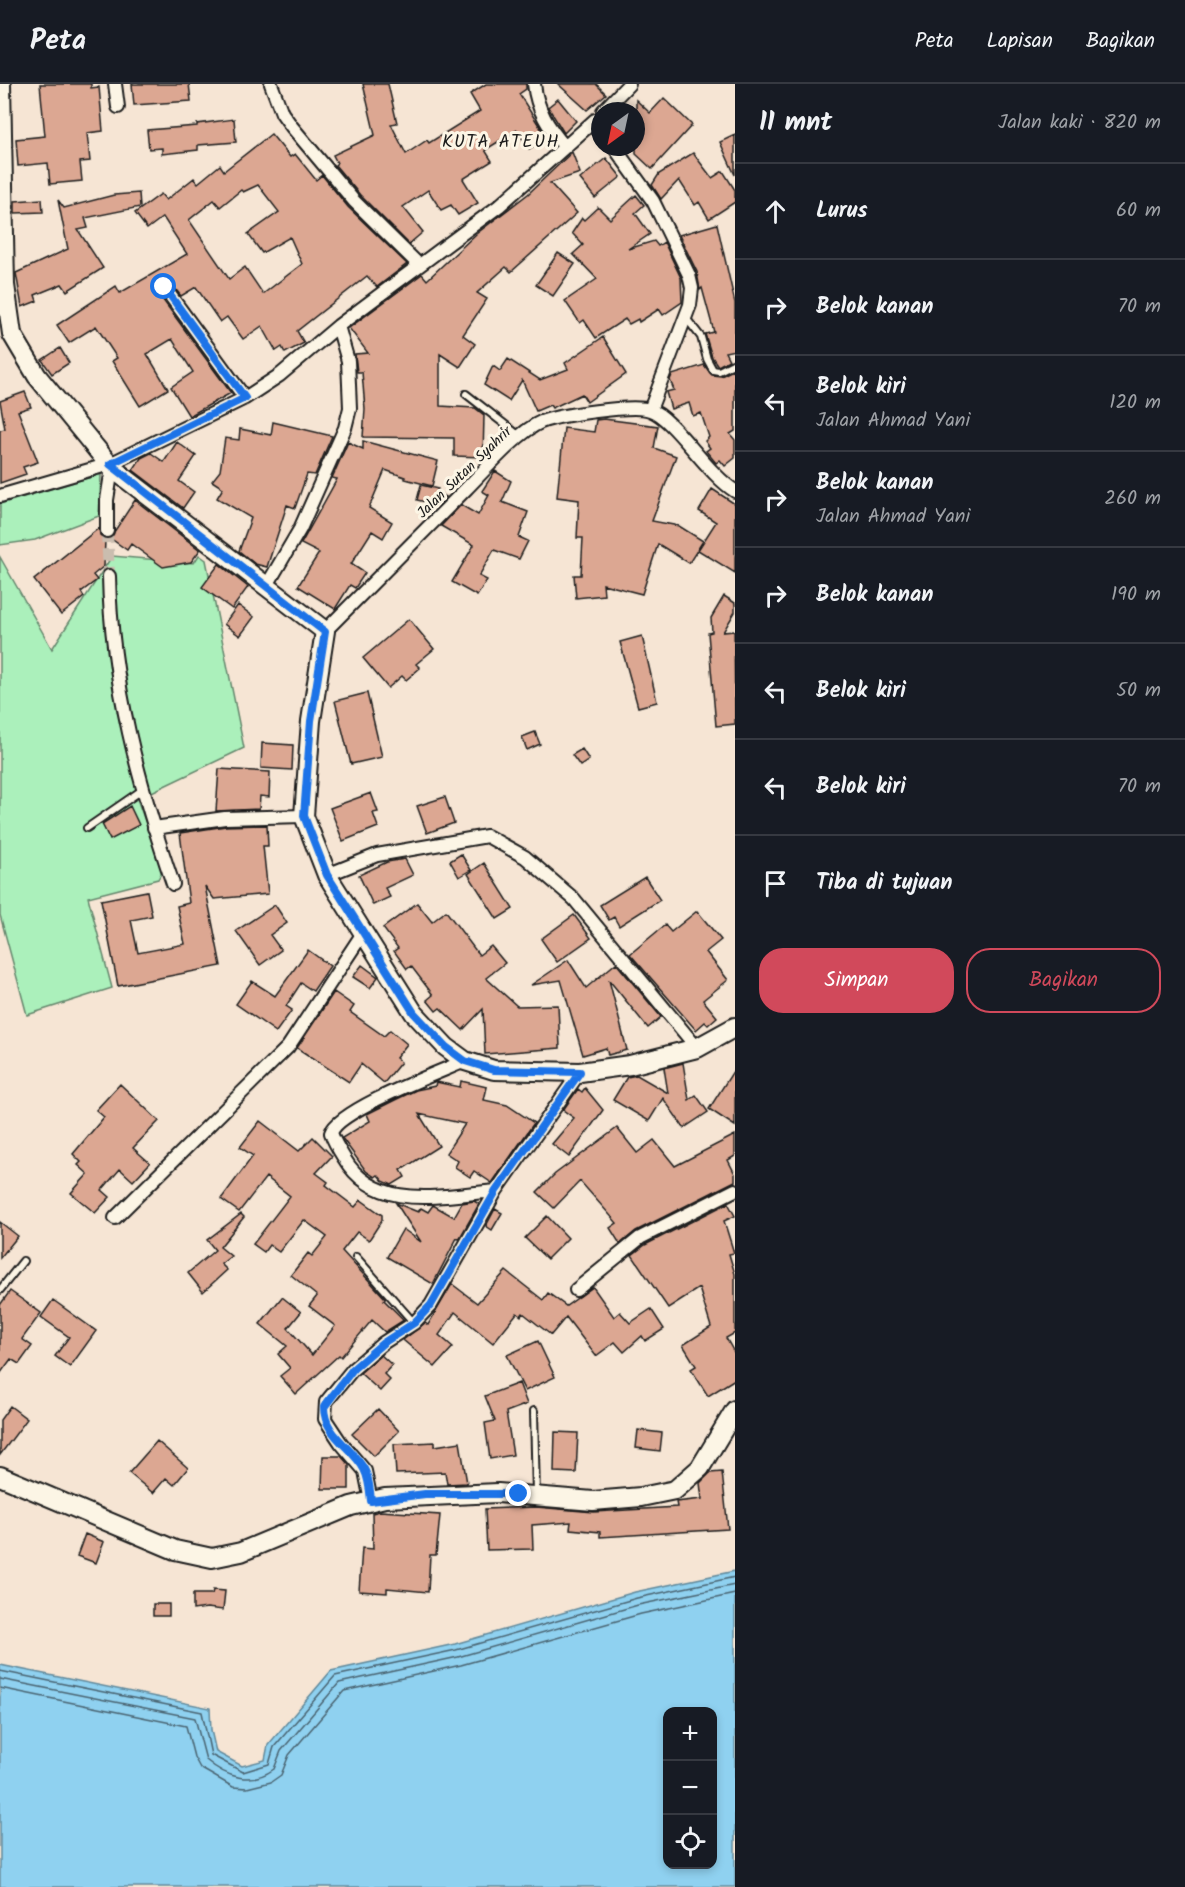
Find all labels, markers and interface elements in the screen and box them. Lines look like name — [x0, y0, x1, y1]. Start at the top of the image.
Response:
text: Peta — [30, 19, 86, 64]
text: Peta — [915, 25, 954, 58]
text: Lapisan — [987, 25, 1053, 58]
text: Bagikan — [1086, 25, 1155, 58]
north arrow — [591, 102, 645, 156]
text: 11 mnt — [759, 102, 832, 144]
text: Jalan kaki · 820 m — [998, 107, 1161, 139]
district label: KUTA ATEUH — [442, 128, 560, 157]
text: Lurus — [816, 194, 868, 229]
icon: ahead — [759, 195, 792, 228]
text: 60 m — [1116, 195, 1161, 227]
route start — [150, 273, 176, 299]
text: Belok kanan — [816, 290, 933, 325]
icon: right — [759, 291, 792, 324]
text: 70 m — [1118, 291, 1161, 323]
text: Belok kiri — [816, 370, 906, 405]
icon: left — [759, 387, 792, 420]
text: 120 m — [1109, 387, 1161, 419]
text: Jalan Ahmad Yani — [816, 405, 970, 437]
street label: Jalan Sutan Syahrir — [412, 420, 519, 525]
text: Belok kanan — [816, 466, 933, 501]
icon: right — [759, 483, 792, 516]
text: 260 m — [1104, 483, 1161, 515]
text: Jalan Ahmad Yani — [816, 501, 970, 533]
text: Belok kanan — [816, 578, 933, 613]
icon: right — [759, 579, 792, 612]
text: 190 m — [1111, 579, 1161, 611]
text: Belok kiri — [816, 674, 906, 709]
icon: left — [759, 675, 792, 708]
text: 50 m — [1116, 675, 1161, 707]
text: Belok kiri — [816, 770, 906, 805]
icon: left — [759, 771, 792, 804]
text: 70 m — [1118, 771, 1161, 803]
text: Tiba di tujuan — [816, 866, 952, 901]
icon: arrive — [759, 867, 792, 900]
button: Simpan — [759, 948, 954, 1013]
button: Bagikan — [966, 948, 1161, 1013]
route end — [505, 1480, 531, 1506]
map controls — [663, 1707, 717, 1869]
button: + — [663, 1707, 717, 1761]
button: − — [663, 1761, 717, 1815]
button: locate — [663, 1815, 717, 1869]

